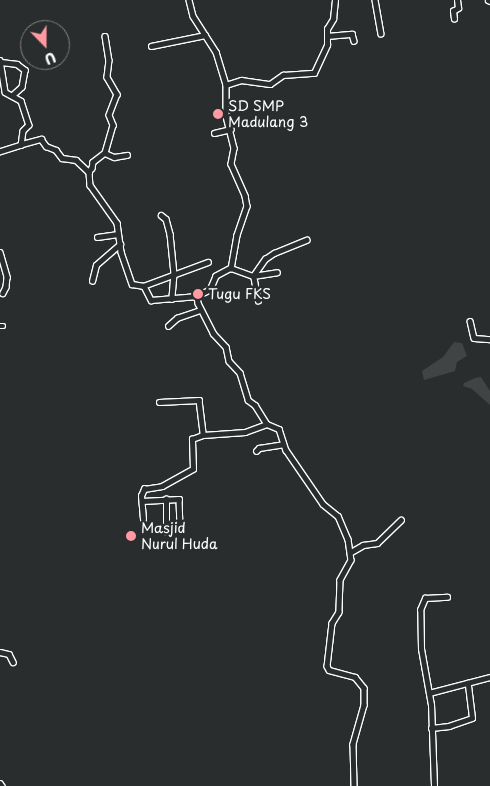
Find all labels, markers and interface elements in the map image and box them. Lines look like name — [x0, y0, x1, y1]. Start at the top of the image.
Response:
north arrow — [20, 20, 70, 70]
text: U — [42, 47, 59, 70]
place label: SD SMP Madulang 3 — [228, 98, 308, 130]
marker: SD SMP Madulang 3 — [212, 108, 224, 120]
place label: Tugu FKS — [208, 286, 271, 302]
marker: Tugu FKS — [192, 288, 204, 300]
place label: Masjid Nurul Huda — [141, 520, 218, 552]
marker: Masjid Nurul Huda — [125, 530, 137, 542]

